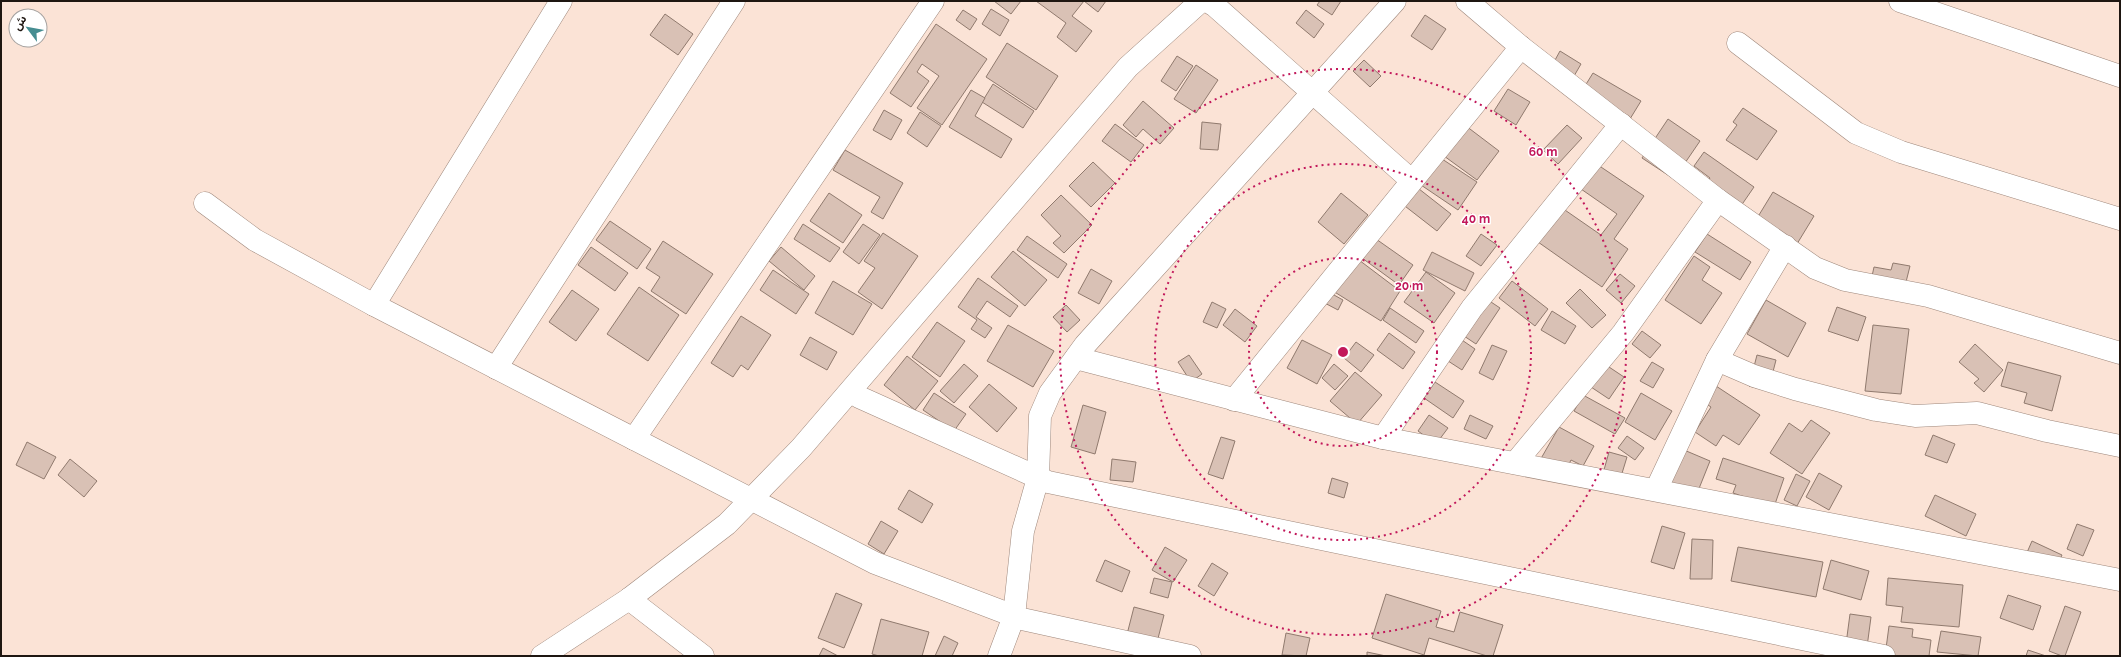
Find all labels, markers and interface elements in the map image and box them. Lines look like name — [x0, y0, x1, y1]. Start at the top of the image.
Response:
north arrow — [8, 8, 48, 48]
text: ش — [10, 13, 29, 33]
text: 60 m — [1529, 145, 1557, 159]
text: 40 m — [1462, 212, 1490, 226]
text: 20 m — [1395, 279, 1423, 293]
centre of rings — [1336, 345, 1350, 359]

